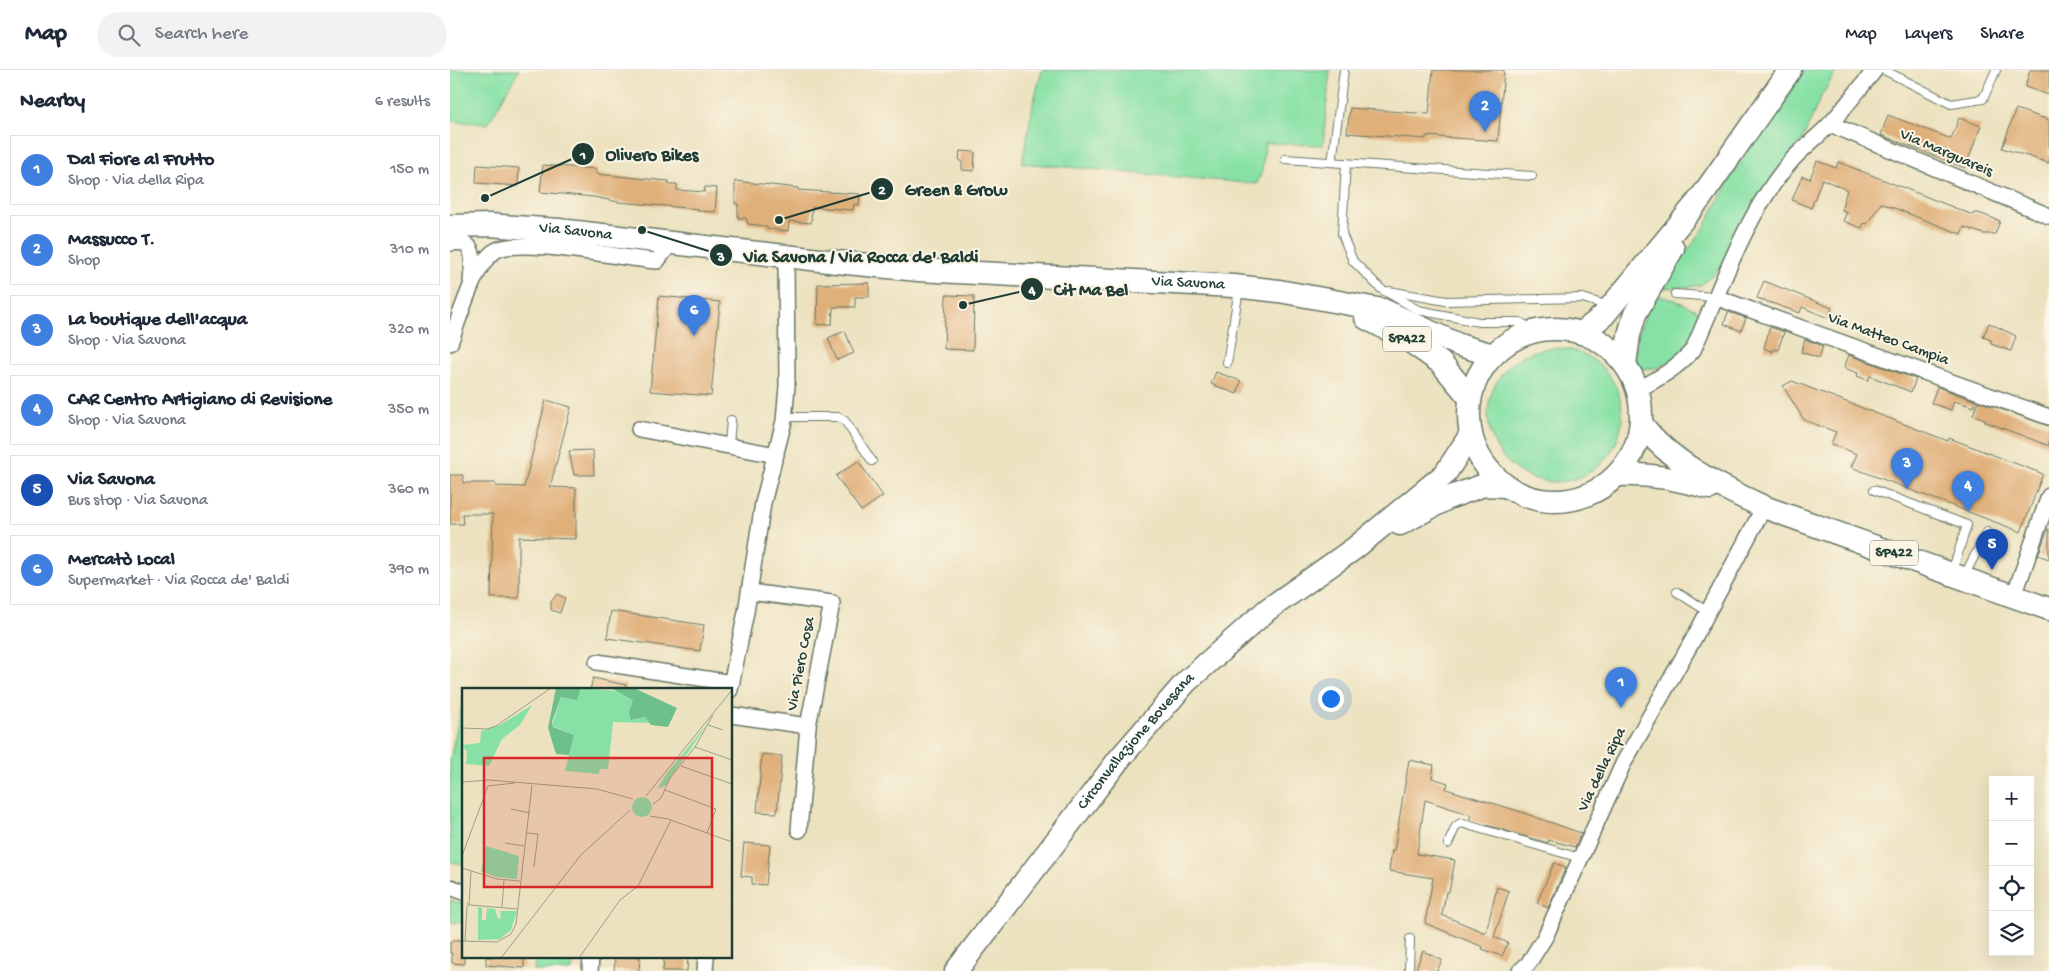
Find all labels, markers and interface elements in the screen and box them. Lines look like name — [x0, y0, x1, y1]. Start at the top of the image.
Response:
search box — [97, 12, 447, 57]
text: Map — [25, 20, 67, 49]
icon: search — [115, 21, 143, 49]
text: Search here — [155, 23, 248, 46]
text: Map — [1845, 24, 1877, 45]
text: Layers — [1905, 24, 1952, 45]
text: Share — [1980, 24, 2024, 45]
text: Nearby — [20, 90, 85, 115]
pin: 2 — [1469, 91, 1501, 132]
text: 6 results — [375, 93, 430, 112]
street label: Via Marguareis — [1896, 125, 1997, 183]
callout: Olivero Bikes — [570, 138, 708, 171]
text: Olivero Bikes — [606, 146, 700, 167]
text: 1 — [579, 147, 586, 165]
text: Dal Fiore al Frutto — [68, 149, 214, 172]
text: 1 — [34, 161, 40, 180]
text: 150 m — [390, 161, 429, 180]
text: Shop · Via della Ripa — [68, 172, 204, 191]
callout: Green & Grow — [870, 173, 1018, 206]
text: Green & Grow — [905, 181, 1008, 202]
text: 2 — [878, 182, 886, 200]
street label: Via Savona — [538, 219, 614, 246]
text: Massucco T. — [68, 229, 155, 252]
callout: Via Savona / Via Rocca de' Baldi — [709, 239, 989, 272]
text: 2 — [33, 241, 41, 260]
text: 310 m — [390, 241, 429, 260]
text: Via Savona / Via Rocca de' Baldi — [743, 248, 979, 269]
text: 3 — [716, 249, 725, 267]
text: Shop — [68, 252, 100, 271]
callout: Cit Ma Bel — [1019, 272, 1139, 305]
street label: Via Savona — [1150, 272, 1226, 295]
text: Cit Ma Bel — [1053, 281, 1128, 302]
text: 4 — [1027, 282, 1036, 300]
pin: 6 — [678, 295, 710, 336]
text: La boutique dell'acqua — [68, 309, 247, 332]
street label: Via Matteo Campia — [1824, 309, 1952, 371]
text: 3 — [33, 321, 41, 340]
text: 320 m — [389, 321, 429, 340]
road number: SP422 — [1383, 326, 1431, 352]
text: Shop · Via Savona — [68, 332, 186, 351]
text: CAR Centro Artigiano di Revisione — [68, 389, 332, 412]
text: 4 — [33, 401, 41, 420]
text: 350 m — [388, 401, 429, 420]
text: Shop · Via Savona — [68, 412, 186, 431]
pin: 3 — [1891, 448, 1923, 489]
text: Via Savona — [68, 469, 155, 492]
pin: 4 — [1952, 471, 1984, 512]
text: 5 — [33, 481, 41, 500]
text: 360 m — [388, 481, 429, 500]
text: Bus stop · Via Savona — [68, 492, 208, 511]
pin: 5 — [1976, 529, 2008, 570]
road number: SP422 — [1870, 540, 1918, 566]
text: Mercatò Local — [68, 549, 175, 572]
text: 6 — [33, 561, 41, 580]
text: 390 m — [388, 561, 429, 580]
text: Supermarket · Via Rocca de' Baldi — [68, 572, 289, 591]
street label: Via Piero Cosa — [783, 614, 821, 713]
pin: 1 — [1605, 667, 1637, 708]
street label: Circonvallazione Bovesana — [1074, 668, 1200, 814]
your location — [1318, 686, 1344, 712]
inset map — [462, 688, 732, 958]
street label: Via della Ripa — [1574, 724, 1632, 816]
map controls — [1989, 776, 2034, 956]
button: + — [1989, 776, 2034, 821]
button: − — [1989, 821, 2034, 866]
button: locate — [1989, 866, 2034, 911]
button: layers — [1989, 911, 2034, 956]

